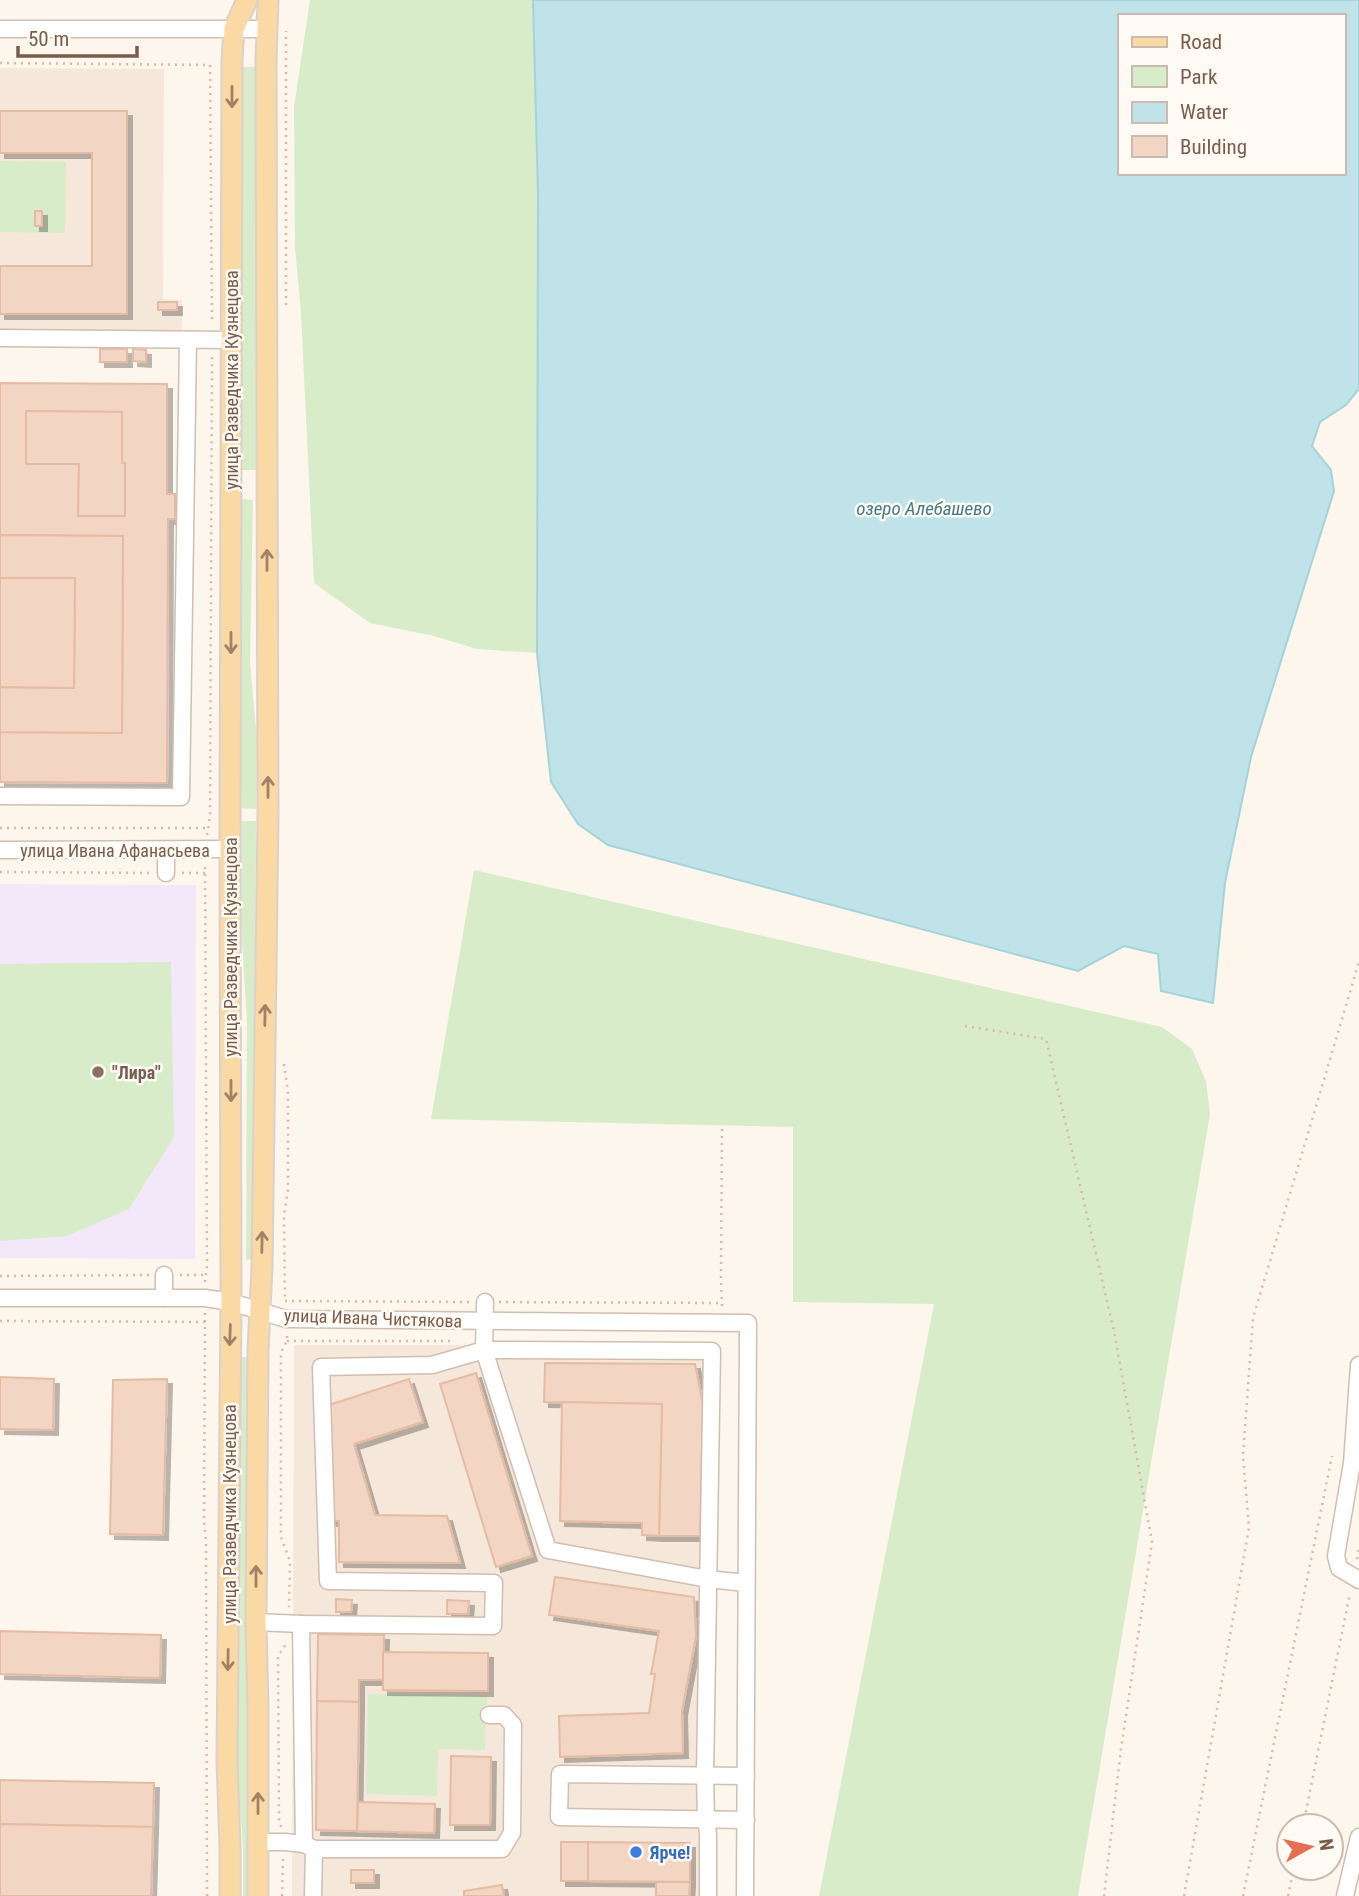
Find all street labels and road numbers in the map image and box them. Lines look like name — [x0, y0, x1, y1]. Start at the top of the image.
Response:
street label: улица Разведчика Кузнецова — [221, 270, 242, 490]
street label: улица Разведчика Кузнецова — [220, 837, 241, 1057]
street label: улица Ивана Афанасьева — [20, 840, 210, 861]
street label: улица Ивана Чистякова — [284, 1304, 462, 1332]
street label: улица Разведчика Кузнецова — [219, 1404, 240, 1624]

